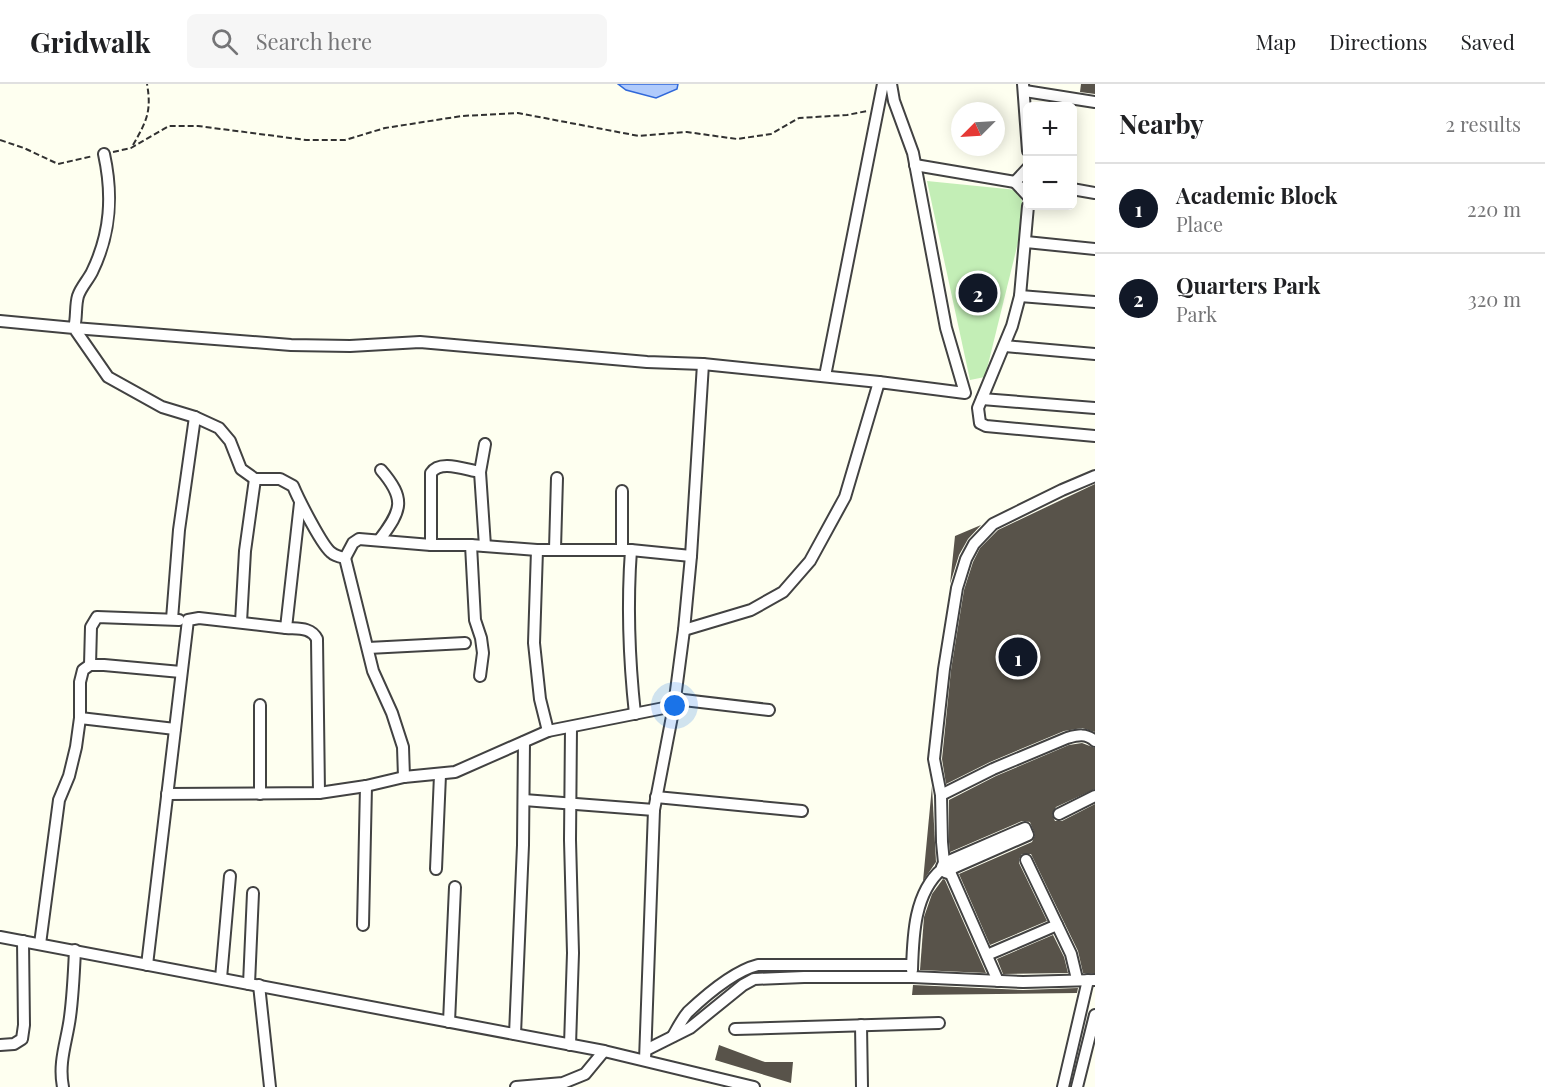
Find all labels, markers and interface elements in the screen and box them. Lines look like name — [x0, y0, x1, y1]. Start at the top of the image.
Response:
search box — [187, 14, 607, 68]
text: Gridwalk — [30, 23, 151, 60]
icon: search — [208, 25, 241, 58]
text: Search here — [256, 26, 372, 56]
text: Map — [1255, 27, 1296, 55]
text: Directions — [1329, 27, 1427, 55]
text: Saved — [1460, 27, 1515, 55]
north arrow — [951, 102, 1005, 156]
map controls — [1023, 102, 1077, 210]
button: + — [1023, 102, 1077, 156]
text: Nearby — [1119, 106, 1204, 141]
text: 2 results — [1446, 110, 1521, 137]
button: − — [1023, 156, 1077, 210]
text: Academic Block — [1176, 180, 1337, 210]
text: 1 — [1135, 195, 1142, 222]
text: 220 m — [1467, 195, 1521, 222]
text: Place — [1176, 210, 1223, 237]
pin: 2 — [958, 270, 998, 316]
text: Quarters Park — [1176, 270, 1320, 300]
text: 2 — [1133, 285, 1144, 312]
text: 320 m — [1468, 285, 1521, 312]
text: Park — [1176, 300, 1217, 327]
pin: 1 — [998, 634, 1038, 680]
your location — [660, 691, 689, 720]

